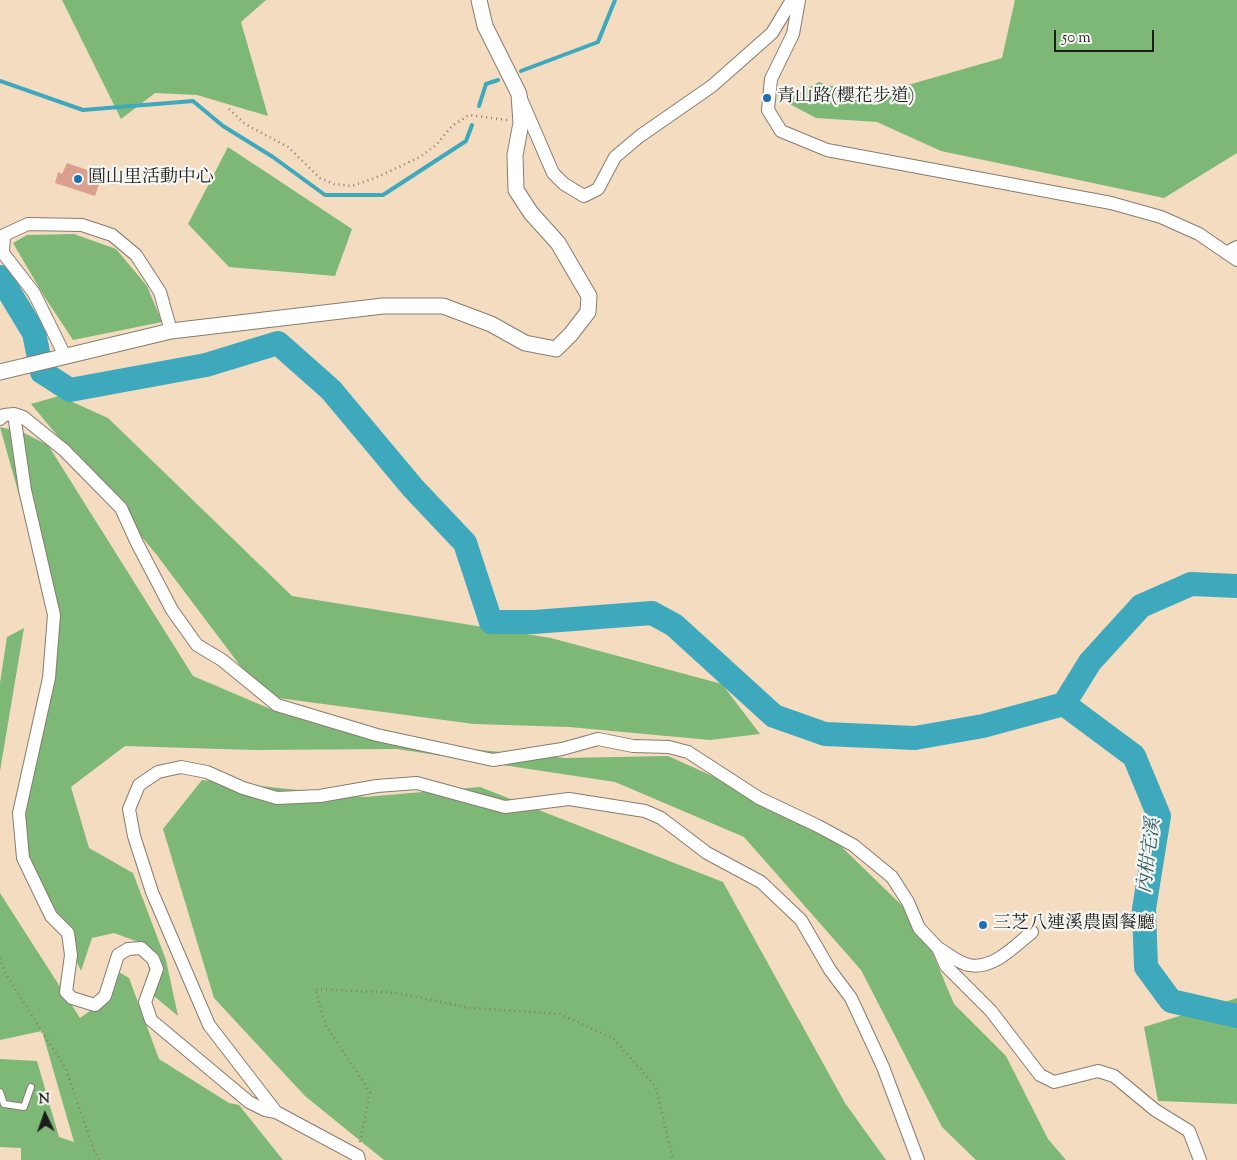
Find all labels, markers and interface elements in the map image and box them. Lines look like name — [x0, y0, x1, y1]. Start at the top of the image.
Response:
scale bar — [1057, 20, 1157, 52]
text: 50 m — [1062, 28, 1091, 49]
place label: 青山路(櫻花步道) — [777, 87, 915, 109]
marker: 青山路(櫻花步道) — [761, 92, 773, 104]
place label: 圓山里活動中心 — [88, 168, 214, 190]
marker: 圓山里活動中心 — [72, 173, 84, 185]
water label: 內柑宅溪 — [1135, 817, 1167, 895]
place label: 三芝八連溪農園餐廳 — [993, 914, 1155, 936]
marker: 三芝八連溪農園餐廳 — [977, 919, 989, 931]
north arrow — [20, 1090, 70, 1140]
text: N — [38, 1090, 50, 1110]

